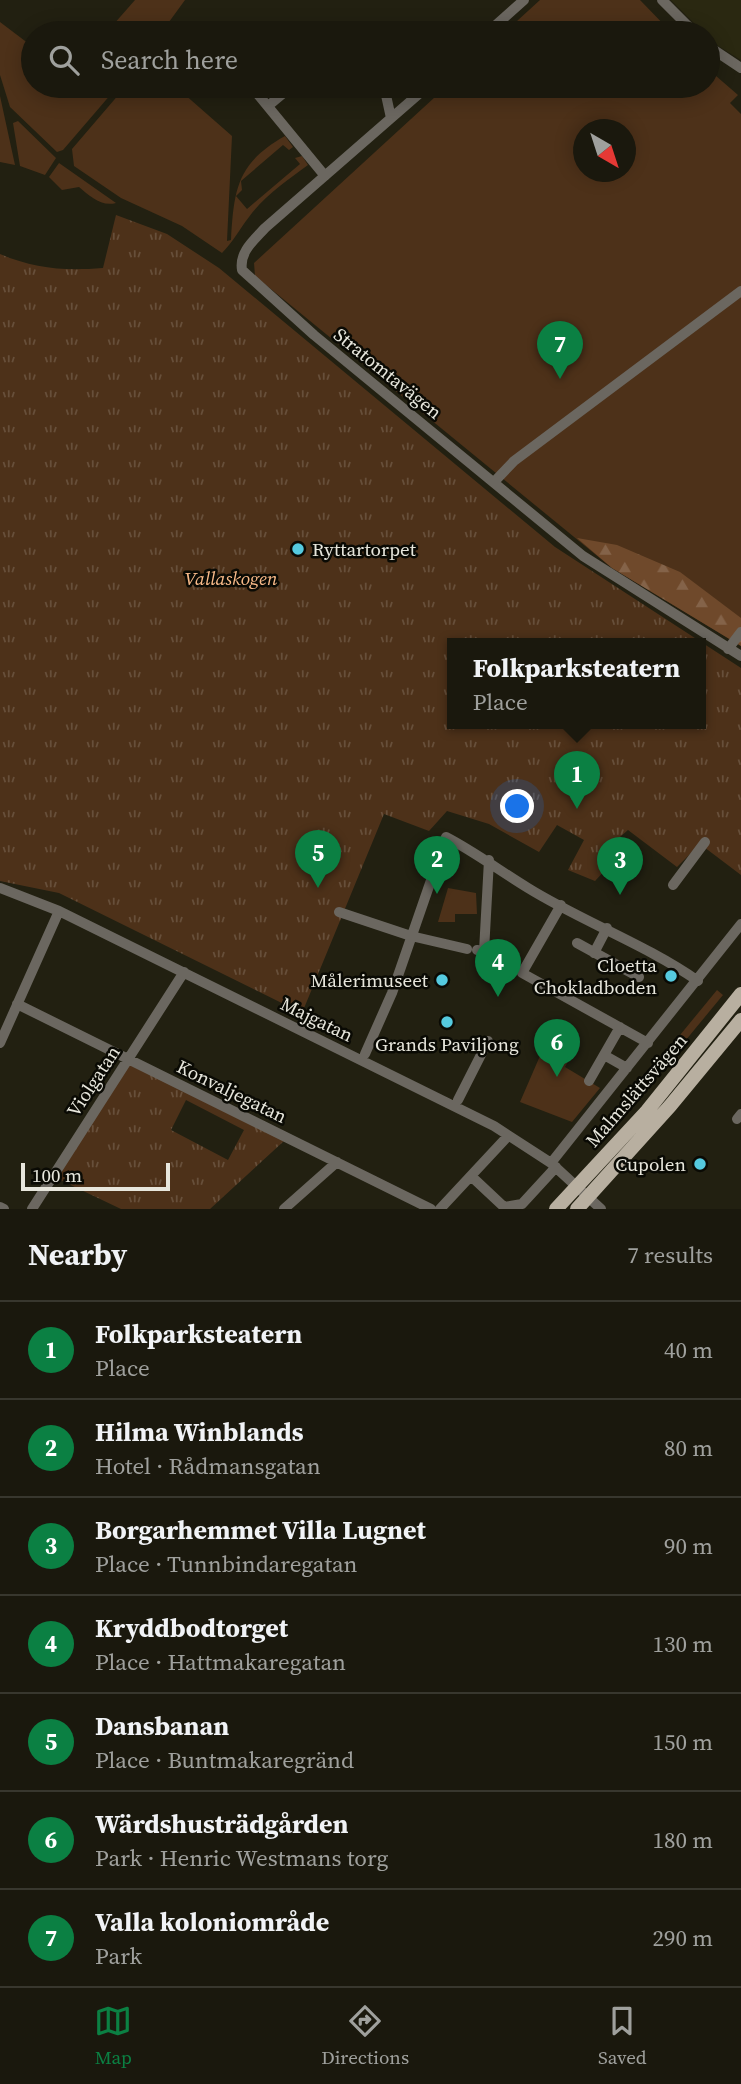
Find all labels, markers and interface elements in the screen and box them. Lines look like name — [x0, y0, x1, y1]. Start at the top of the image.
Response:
search box — [21, 21, 720, 98]
icon: search — [45, 41, 83, 79]
text: Search here — [101, 42, 238, 78]
north arrow — [573, 119, 636, 182]
street label: Stratomtavägen — [329, 321, 447, 425]
pin: 7 — [537, 321, 583, 379]
place label: Ryttartorpet — [312, 536, 417, 562]
marker: Ryttartorpet — [290, 541, 306, 557]
park label: Vallaskogen — [185, 565, 278, 591]
popup — [447, 638, 706, 729]
text: Folkparksteatern — [473, 650, 680, 686]
text: Place — [473, 686, 528, 718]
pin: 1 — [554, 751, 600, 809]
your location — [500, 789, 534, 823]
pin: 5 — [295, 830, 341, 888]
pin: 2 — [414, 836, 460, 894]
pin: 3 — [597, 837, 643, 895]
pin: 4 — [475, 939, 521, 997]
place label: Cloetta Chokladboden — [534, 952, 657, 1000]
place label: Målerimuseet — [311, 967, 429, 993]
marker: Cloetta Chokladboden — [663, 968, 679, 984]
marker: Målerimuseet — [434, 972, 450, 988]
street label: Majgatan — [276, 990, 358, 1048]
marker: Grands Paviljong — [439, 1014, 455, 1030]
pin: 6 — [534, 1019, 580, 1077]
street label: Malmslättsvägen — [579, 1028, 693, 1152]
place label: Grands Paviljong — [375, 1031, 519, 1057]
street label: Violgatan — [60, 1040, 126, 1122]
street label: Konvaljegatan — [173, 1053, 291, 1129]
place label: Cupolen — [615, 1151, 686, 1177]
marker: Cupolen — [692, 1156, 708, 1172]
scale bar — [21, 1160, 170, 1192]
text: 100 m — [32, 1162, 82, 1188]
text: Nearby — [28, 1234, 127, 1275]
text: 7 results — [627, 1239, 713, 1271]
text: Folkparksteatern — [95, 1316, 302, 1352]
text: 1 — [45, 1334, 57, 1366]
text: 40 m — [664, 1334, 713, 1366]
text: Place — [95, 1352, 150, 1384]
text: Hilma Winblands — [95, 1414, 304, 1450]
text: 2 — [45, 1432, 57, 1464]
text: 80 m — [664, 1432, 713, 1464]
text: Hotel · Rådmansgatan — [95, 1450, 321, 1482]
text: Borgarhemmet Villa Lugnet — [95, 1512, 426, 1548]
text: 3 — [45, 1530, 57, 1562]
text: 90 m — [664, 1530, 713, 1562]
text: Place · Tunnbindaregatan — [95, 1548, 358, 1580]
text: Kryddbodtorget — [95, 1610, 288, 1646]
text: 4 — [45, 1628, 57, 1660]
text: 130 m — [652, 1628, 713, 1660]
text: Place · Hattmakaregatan — [95, 1646, 346, 1678]
text: Dansbanan — [95, 1708, 229, 1744]
text: 5 — [45, 1726, 57, 1758]
text: 150 m — [652, 1726, 713, 1758]
text: Place · Buntmakaregränd — [95, 1744, 354, 1776]
text: Wärdshusträdgården — [95, 1806, 349, 1842]
text: 6 — [45, 1824, 57, 1856]
text: 180 m — [652, 1824, 713, 1856]
text: Park · Henric Westmans torg — [95, 1842, 388, 1874]
text: Valla koloniområde — [95, 1904, 329, 1940]
text: 7 — [45, 1922, 57, 1954]
text: 290 m — [652, 1922, 713, 1954]
text: Park — [95, 1940, 142, 1972]
tab: Map — [94, 2002, 132, 2070]
tab: Directions — [321, 2002, 409, 2070]
tab: Saved — [598, 2002, 647, 2070]

